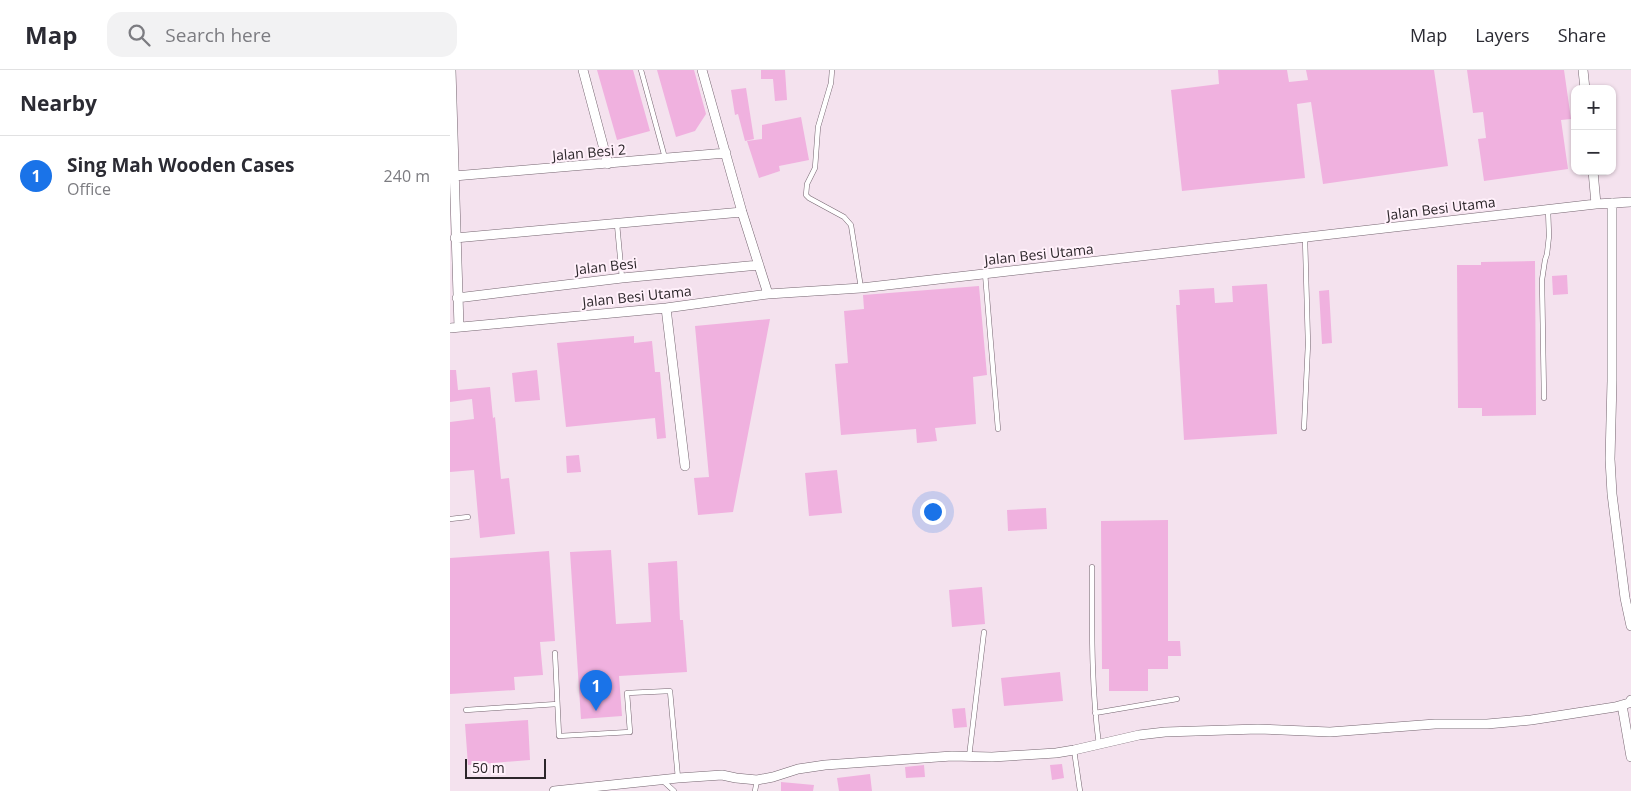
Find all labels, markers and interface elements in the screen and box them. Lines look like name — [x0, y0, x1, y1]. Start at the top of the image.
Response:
search box — [107, 12, 457, 57]
text: Map — [25, 18, 77, 51]
icon: search — [125, 21, 153, 49]
text: Search here — [165, 22, 271, 48]
text: Map — [1410, 23, 1447, 47]
text: Layers — [1475, 23, 1530, 47]
text: Share — [1558, 23, 1606, 47]
map controls — [1571, 85, 1616, 175]
button: + — [1571, 85, 1616, 130]
text: Nearby — [20, 89, 97, 117]
button: − — [1571, 130, 1616, 175]
street label: Jalan Besi 2 — [549, 139, 627, 165]
text: Sing Mah Wooden Cases — [67, 152, 295, 178]
text: 1 — [31, 165, 41, 187]
text: 240 m — [384, 165, 430, 187]
text: Office — [67, 178, 111, 200]
street label: Jalan Besi Utama — [1383, 192, 1497, 224]
street label: Jalan Besi Utama — [982, 239, 1094, 269]
street label: Jalan Besi — [572, 253, 638, 279]
street label: Jalan Besi Utama — [580, 281, 692, 311]
your location — [920, 499, 946, 525]
pin: 1 — [580, 670, 612, 711]
scale bar — [465, 756, 546, 779]
text: 50 m — [472, 758, 505, 777]

